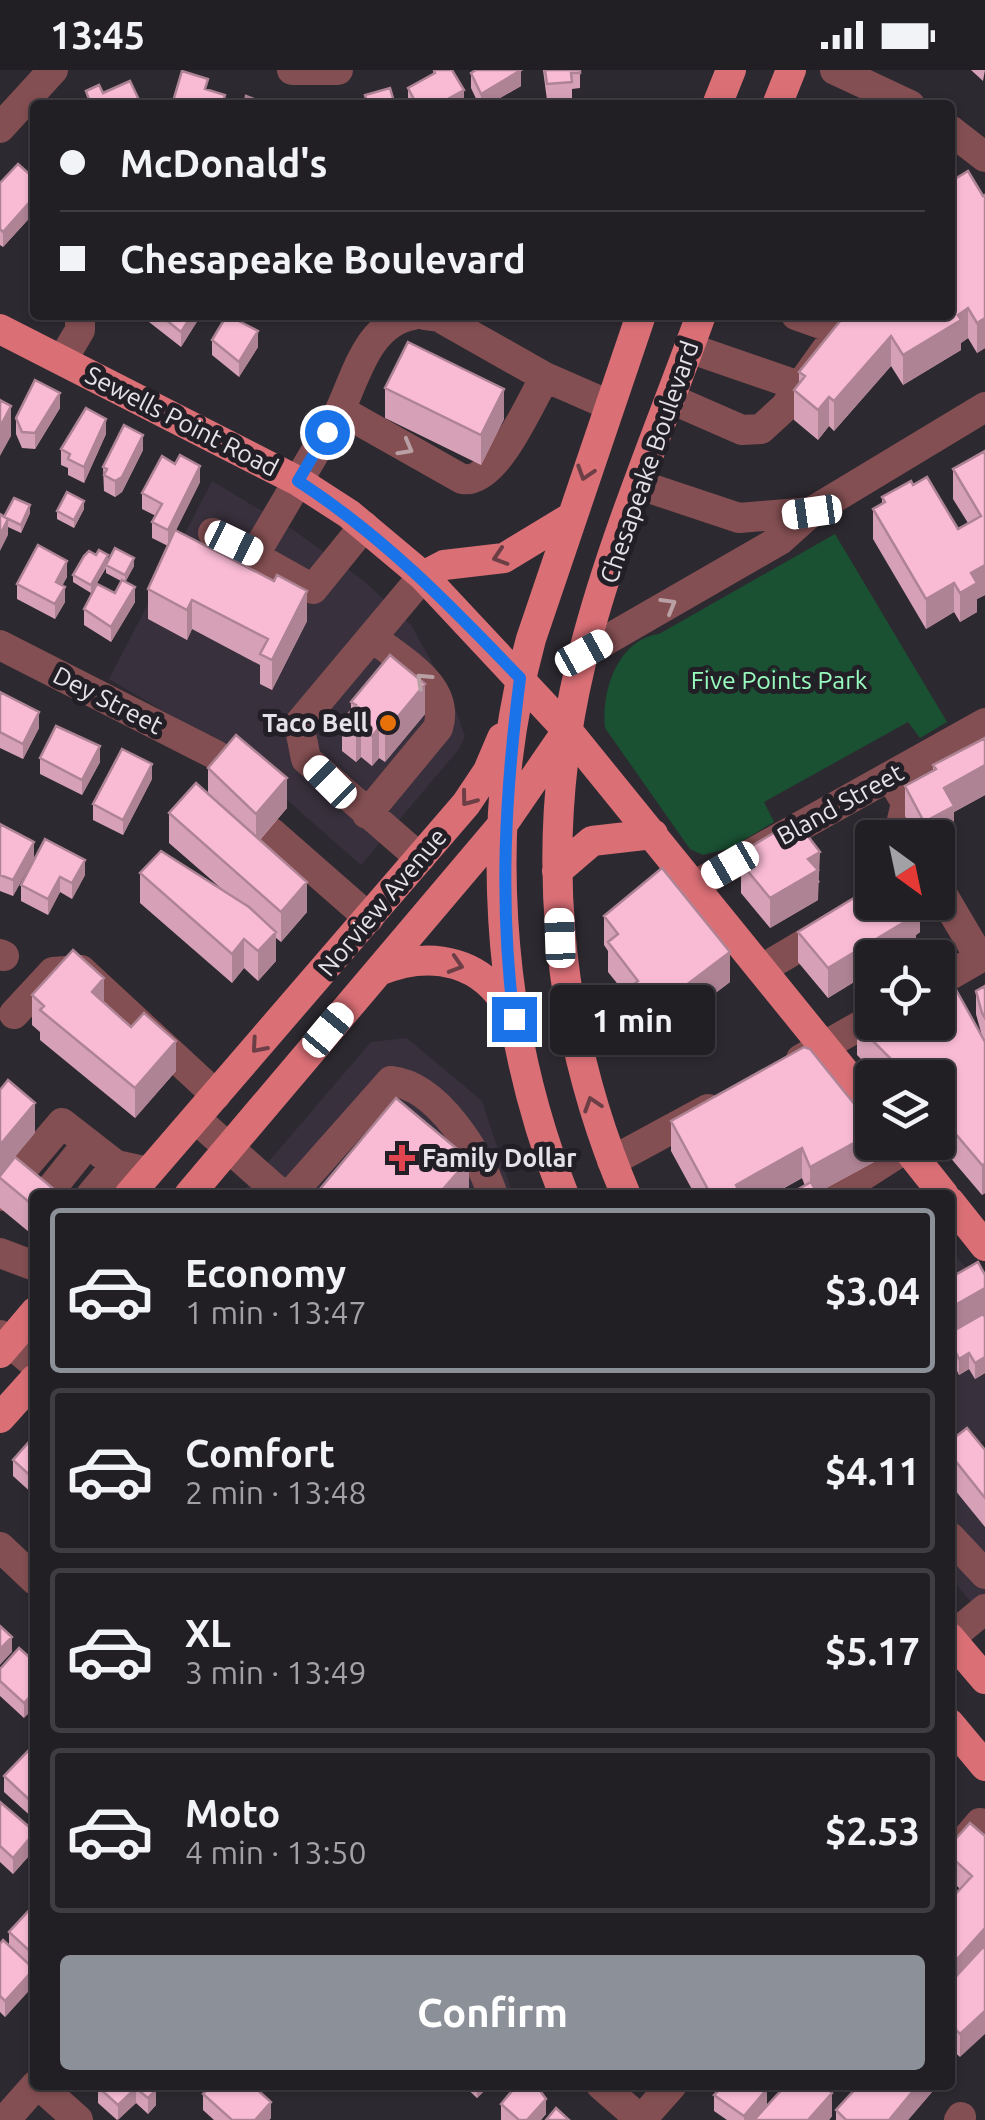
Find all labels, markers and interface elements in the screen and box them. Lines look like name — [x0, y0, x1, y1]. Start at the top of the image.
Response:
text: 13:45 — [50, 14, 145, 56]
text: McDonald's — [120, 142, 327, 184]
text: Chesapeake Boulevard — [120, 238, 526, 280]
street label: Chesapeake Boulevard — [594, 337, 704, 587]
street label: Sewells Point Road — [81, 360, 283, 482]
route start — [305, 410, 350, 455]
one-way arrow — [395, 436, 413, 456]
one-way arrow — [577, 464, 597, 481]
car — [780, 493, 844, 531]
car — [200, 516, 268, 570]
one-way arrow — [493, 546, 510, 566]
one-way arrow — [658, 598, 676, 618]
car — [550, 625, 618, 681]
street label: Dey Street — [49, 661, 168, 740]
park label: Five Points Park — [691, 666, 868, 694]
one-way arrow — [416, 674, 435, 692]
place label: Taco Bell — [262, 709, 368, 737]
marker: Taco Bell — [377, 712, 399, 734]
car — [298, 750, 362, 814]
street label: Bland Street — [772, 758, 908, 850]
one-way arrow — [463, 788, 480, 806]
north arrow — [855, 820, 955, 920]
map controls — [855, 820, 955, 1160]
street label: Norview Avenue — [312, 823, 452, 981]
car — [697, 837, 763, 893]
car — [544, 907, 576, 969]
button: locate — [855, 940, 955, 1040]
one-way arrow — [447, 953, 464, 974]
callout: 1 min — [549, 984, 714, 1054]
car — [297, 997, 359, 1063]
route end — [492, 997, 537, 1042]
text: 1 min — [592, 1002, 673, 1038]
one-way arrow — [251, 1035, 269, 1053]
button: layers — [855, 1060, 955, 1160]
one-way arrow — [583, 1096, 604, 1113]
place label: Family Dollar — [422, 1144, 577, 1172]
marker: Family Dollar — [391, 1147, 413, 1169]
icon: car — [65, 1246, 155, 1336]
text: Economy — [185, 1252, 346, 1294]
text: $3.04 — [825, 1270, 920, 1312]
text: 1 min · 13:47 — [185, 1294, 367, 1330]
icon: car — [65, 1426, 155, 1516]
text: Comfort — [185, 1432, 335, 1474]
text: $4.11 — [825, 1450, 920, 1492]
text: 2 min · 13:48 — [185, 1474, 367, 1510]
icon: car — [65, 1606, 155, 1696]
text: XL — [185, 1612, 231, 1654]
text: $5.17 — [825, 1630, 920, 1672]
text: 3 min · 13:49 — [185, 1654, 367, 1690]
icon: car — [65, 1786, 155, 1876]
text: Moto — [185, 1792, 280, 1834]
text: $2.53 — [825, 1810, 920, 1852]
text: 4 min · 13:50 — [185, 1834, 367, 1870]
button: Confirm — [60, 1955, 925, 2070]

